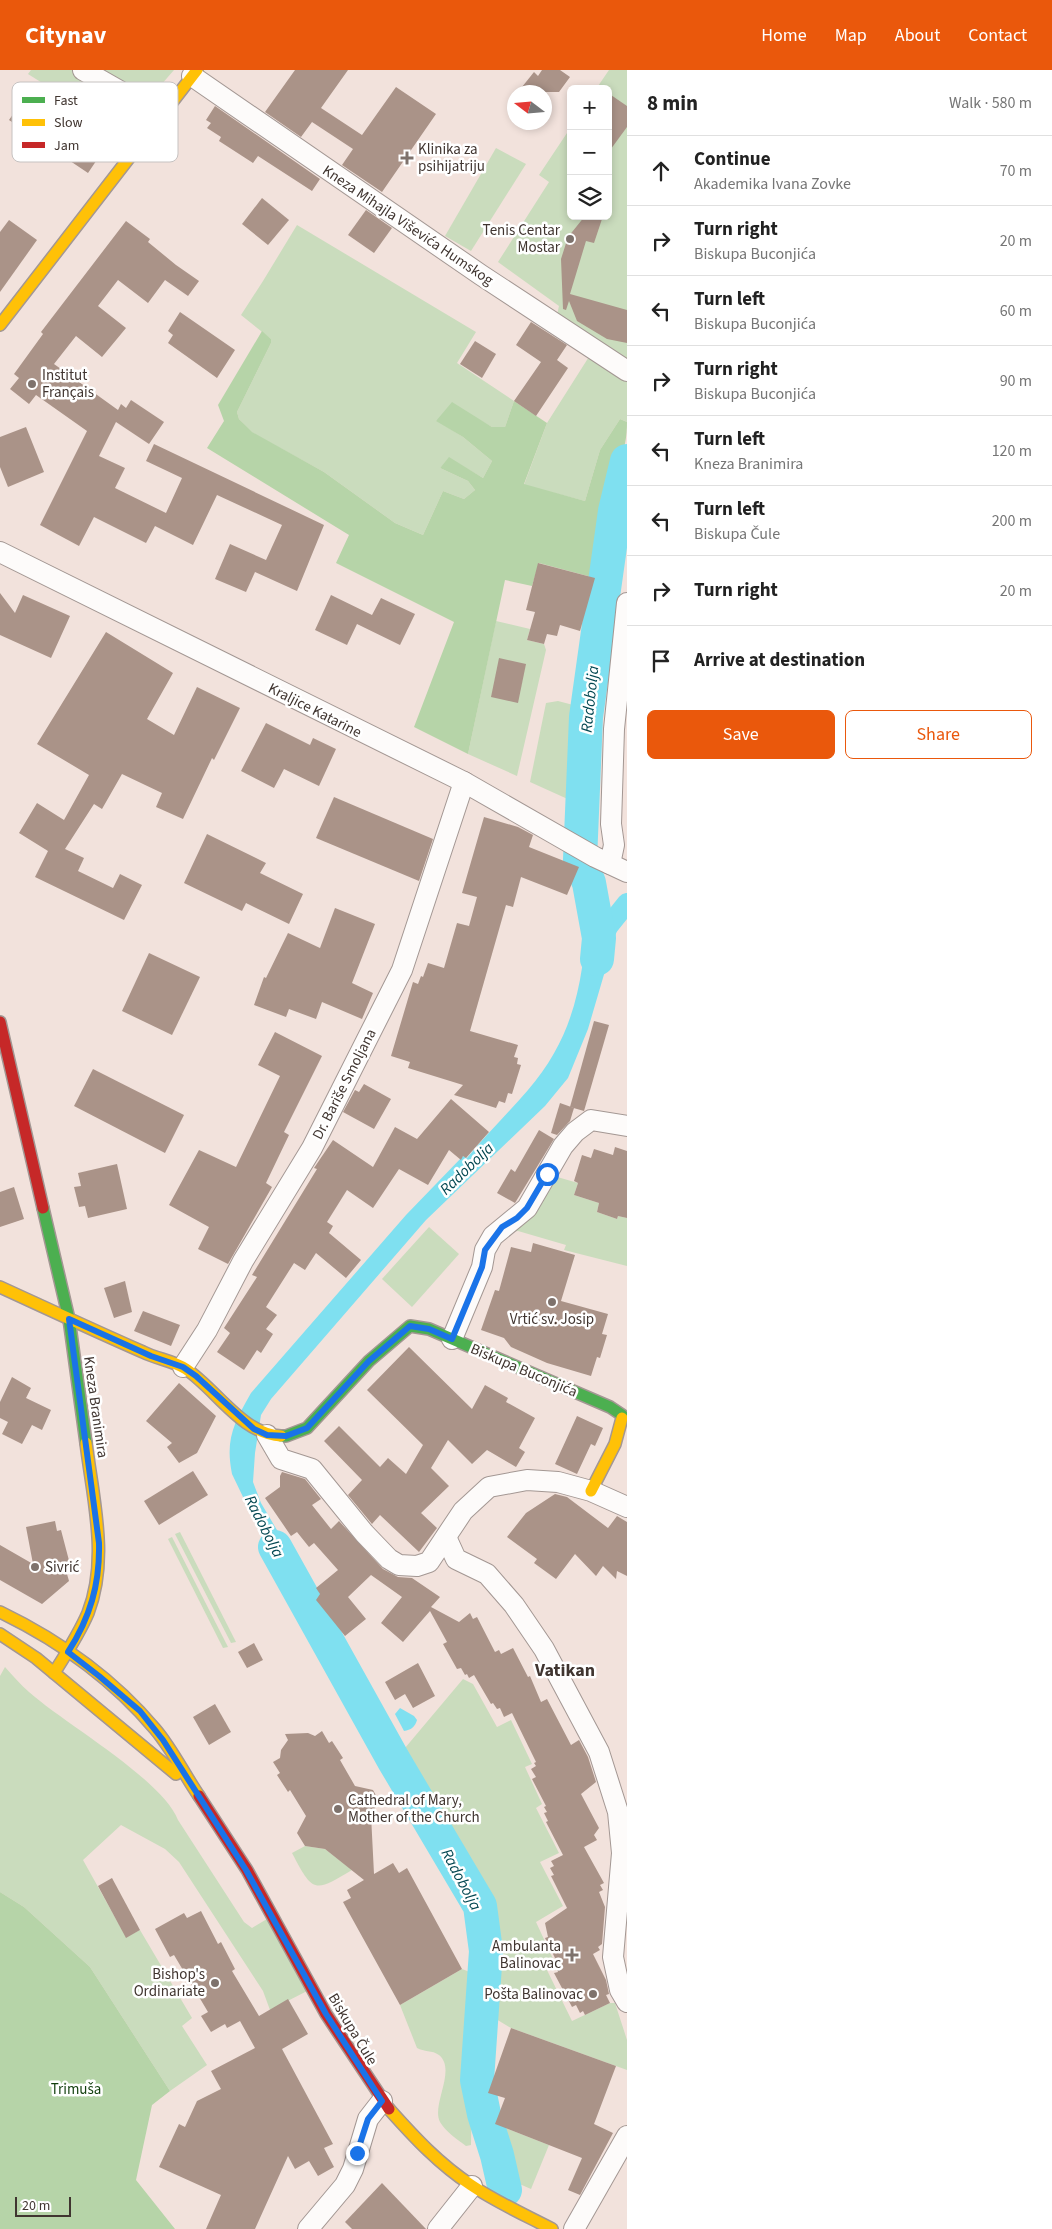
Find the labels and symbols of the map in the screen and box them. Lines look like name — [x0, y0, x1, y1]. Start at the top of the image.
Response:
legend — [12, 82, 178, 162]
north arrow — [507, 85, 552, 130]
text: Fast — [54, 91, 78, 111]
text: Slow — [54, 113, 83, 133]
text: Jam — [54, 136, 79, 156]
place label: Klinika za psihijatriju — [418, 139, 485, 177]
marker: Klinika za psihijatriju — [400, 151, 414, 165]
street label: Kneza Mihajla Viševića Humskog — [318, 160, 498, 291]
place label: Tenis Centar Mostar — [483, 220, 561, 258]
marker: Tenis Centar Mostar — [564, 233, 576, 245]
place label: Institut Français — [42, 365, 94, 403]
marker: Institut Français — [26, 378, 38, 390]
water label: Radobolja — [576, 664, 604, 734]
street label: Kraljice Katarine — [264, 678, 365, 743]
street label: Dr. Bariše Smoljana — [307, 1025, 381, 1143]
water label: Radobolja — [435, 1137, 499, 1200]
route start — [536, 1163, 559, 1186]
marker: Vrtić sv. Josip — [546, 1296, 558, 1308]
place label: Vrtić sv. Josip — [510, 1309, 594, 1330]
street label: Biskupa Buconjića — [467, 1338, 581, 1402]
street label: Kneza Branimira — [78, 1355, 113, 1459]
water label: Radobolja — [239, 1492, 289, 1562]
place label: Sivrić — [45, 1557, 80, 1578]
marker: Sivrić — [29, 1561, 41, 1573]
district label: Vatikan — [534, 1658, 595, 1683]
place label: Cathedral of Mary, Mother of the Church — [348, 1790, 480, 1828]
marker: Cathedral of Mary, Mother of the Church — [332, 1803, 344, 1815]
water label: Radobolja — [436, 1845, 487, 1915]
place label: Ambulanta Balinovac — [492, 1936, 561, 1974]
marker: Ambulanta Balinovac — [565, 1948, 579, 1962]
place label: Bishop's Ordinariate — [134, 1964, 205, 2002]
marker: Bishop's Ordinariate — [209, 1977, 221, 1989]
place label: Pošta Balinovac — [484, 1984, 583, 2005]
marker: Pošta Balinovac — [587, 1988, 599, 2000]
street label: Biskupa Čule — [323, 1989, 382, 2069]
park label: Trimuša — [51, 2079, 101, 2100]
route end — [346, 2142, 369, 2165]
scale bar — [15, 2194, 71, 2217]

